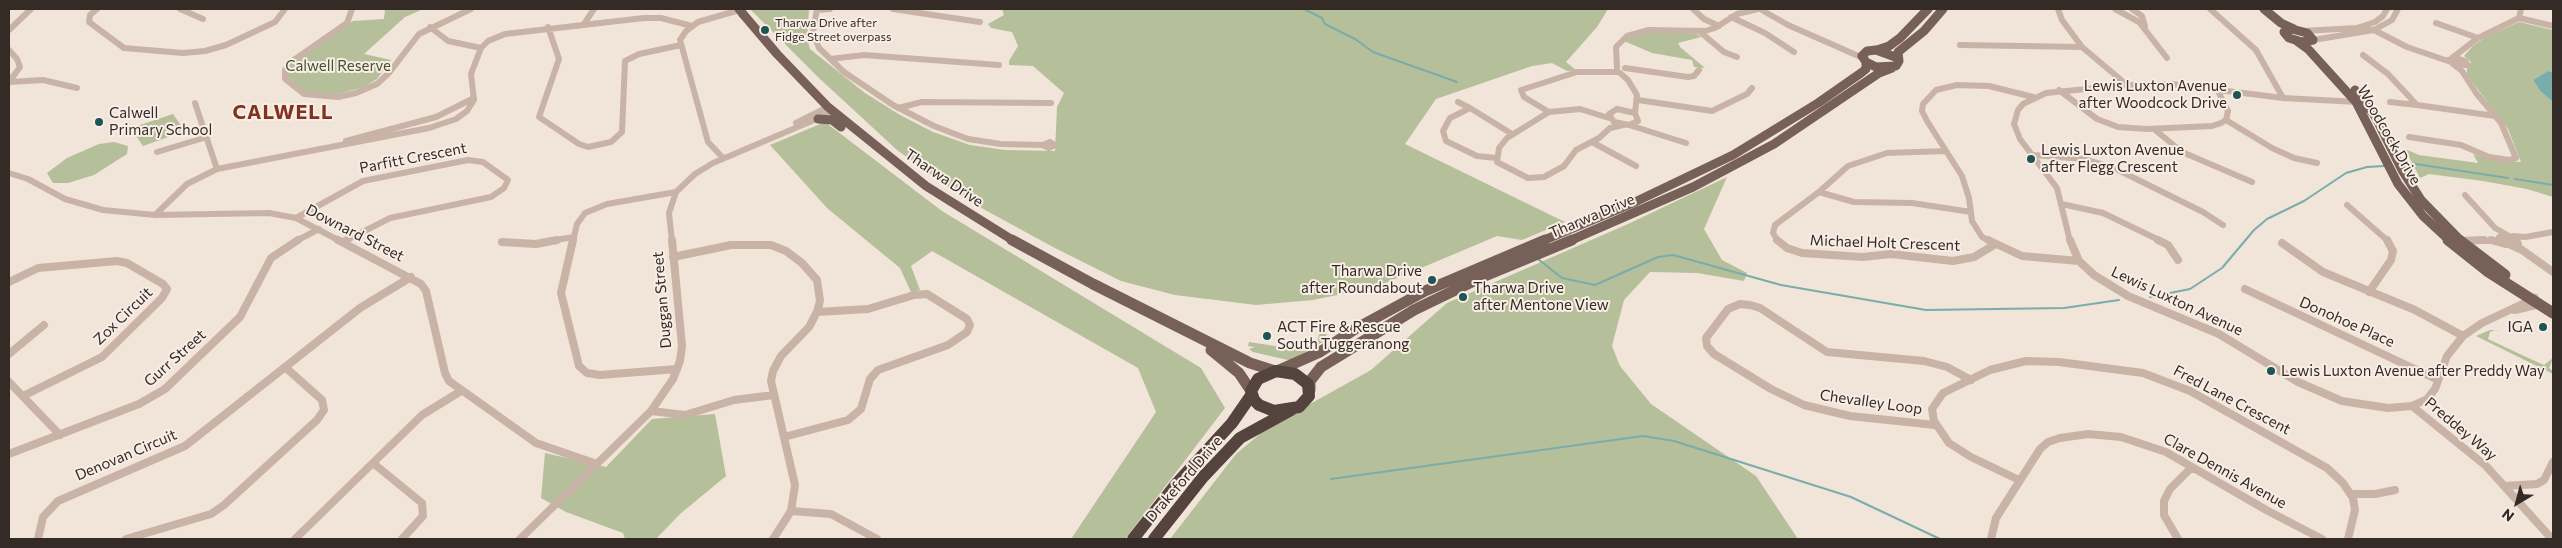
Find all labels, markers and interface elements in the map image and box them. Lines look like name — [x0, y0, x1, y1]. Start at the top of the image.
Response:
place label: Tharwa Drive after Fidge Street overpass — [775, 16, 891, 44]
marker: Tharwa Drive after Fidge Street overpass — [759, 24, 771, 36]
park label: Calwell Reserve — [285, 57, 391, 75]
place label: Lewis Luxton Avenue after Woodcock Drive — [2079, 77, 2227, 112]
street label: Woodcock Drive — [2353, 82, 2425, 188]
marker: Lewis Luxton Avenue after Woodcock Drive — [2231, 89, 2243, 101]
district label: CALWELL — [232, 100, 334, 124]
place label: Calwell Primary School — [109, 104, 212, 139]
marker: Calwell Primary School — [93, 116, 105, 128]
street label: Parfitt Crescent — [358, 139, 468, 177]
place label: Lewis Luxton Avenue after Flegg Crescent — [2041, 141, 2184, 176]
street label: Tharwa Drive — [901, 145, 987, 211]
marker: Lewis Luxton Avenue after Flegg Crescent — [2025, 153, 2037, 165]
street label: Tharwa Drive — [1547, 190, 1637, 242]
street label: Downard Street — [303, 200, 407, 266]
street label: Michael Holt Crescent — [1809, 231, 1961, 255]
street label: Duggan Street — [649, 251, 675, 349]
place label: Tharwa Drive after Roundabout — [1301, 262, 1422, 297]
street label: Lewis Luxton Avenue — [2108, 263, 2246, 339]
marker: Tharwa Drive after Roundabout — [1426, 274, 1438, 286]
place label: Tharwa Drive after Mentone View — [1473, 279, 1609, 314]
street label: Zox Circuit — [90, 283, 156, 349]
marker: Tharwa Drive after Mentone View — [1457, 291, 1469, 303]
street label: Donohoe Place — [2297, 293, 2397, 351]
place label: ACT Fire & Rescue South Tuggeranong — [1277, 318, 1409, 353]
place label: IGA — [2507, 318, 2533, 336]
marker: IGA — [2537, 321, 2549, 333]
street label: Gurr Street — [141, 326, 209, 390]
marker: ACT Fire & Rescue South Tuggeranong — [1261, 330, 1273, 342]
street label: Fred Lane Crescent — [2170, 361, 2294, 439]
place label: Lewis Luxton Avenue after Preddy Way — [2281, 362, 2545, 380]
marker: Lewis Luxton Avenue after Preddy Way — [2265, 365, 2277, 377]
street label: Chevalley Loop — [1819, 386, 1923, 418]
street label: Preddey Way — [2421, 394, 2501, 464]
street label: Denovan Circuit — [72, 425, 180, 485]
street label: Clare Dennis Avenue — [2160, 430, 2290, 512]
street label: Drakeford Drive — [1142, 432, 1226, 526]
north arrow — [2492, 478, 2542, 528]
text: N — [2498, 505, 2517, 525]

